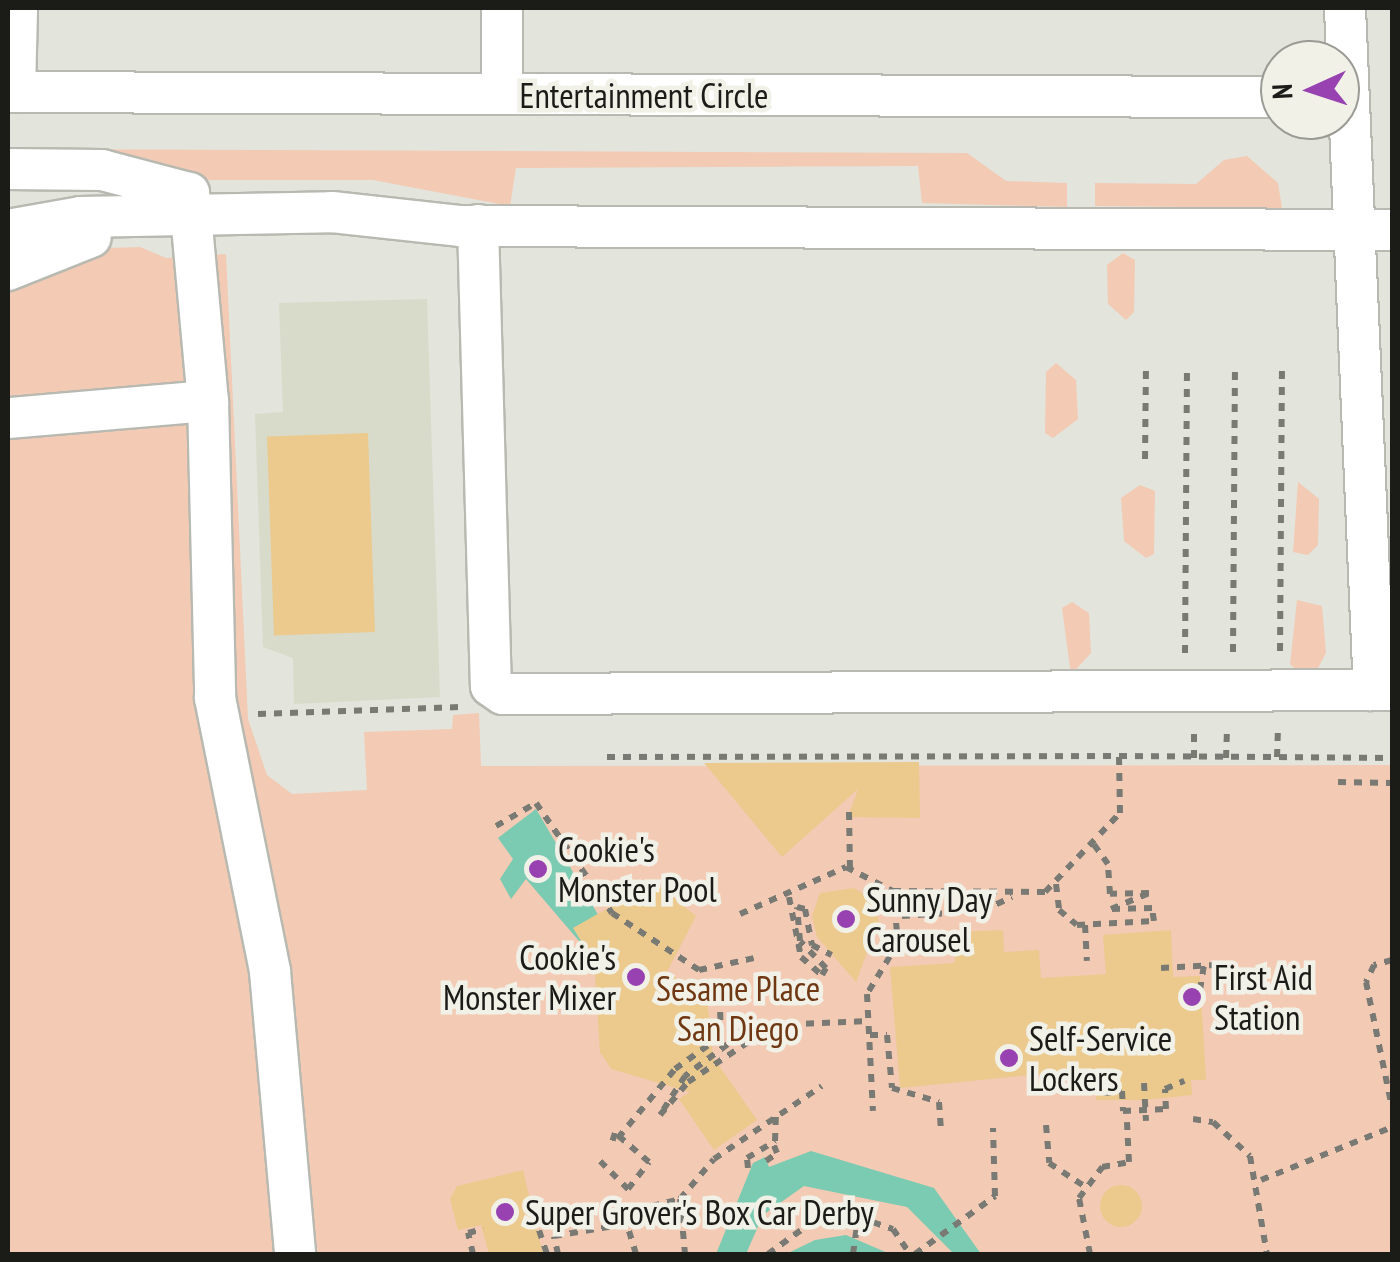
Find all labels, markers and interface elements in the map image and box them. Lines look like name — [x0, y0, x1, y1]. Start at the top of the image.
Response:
north arrow — [1260, 40, 1360, 140]
street label: Entertainment Circle — [519, 74, 769, 116]
text: N — [1263, 83, 1300, 100]
place label: Cookie's Monster Pool — [558, 828, 717, 910]
marker: Cookie's Monster Pool — [527, 858, 549, 880]
place label: Sunny Day Carousel — [866, 878, 993, 960]
marker: Sunny Day Carousel — [835, 908, 857, 930]
place label: Cookie's Monster Mixer — [443, 936, 616, 1018]
place label: First Aid Station — [1214, 956, 1314, 1038]
marker: Cookie's Monster Mixer — [625, 966, 647, 988]
park label: Sesame Place San Diego — [656, 967, 820, 1049]
marker: First Aid Station — [1179, 984, 1205, 1010]
place label: Self-Service Lockers — [1029, 1017, 1172, 1099]
marker: Self-Service Lockers — [998, 1047, 1020, 1069]
place label: Super Grover's Box Car Derby — [525, 1191, 875, 1233]
marker: Super Grover's Box Car Derby — [494, 1201, 516, 1223]

